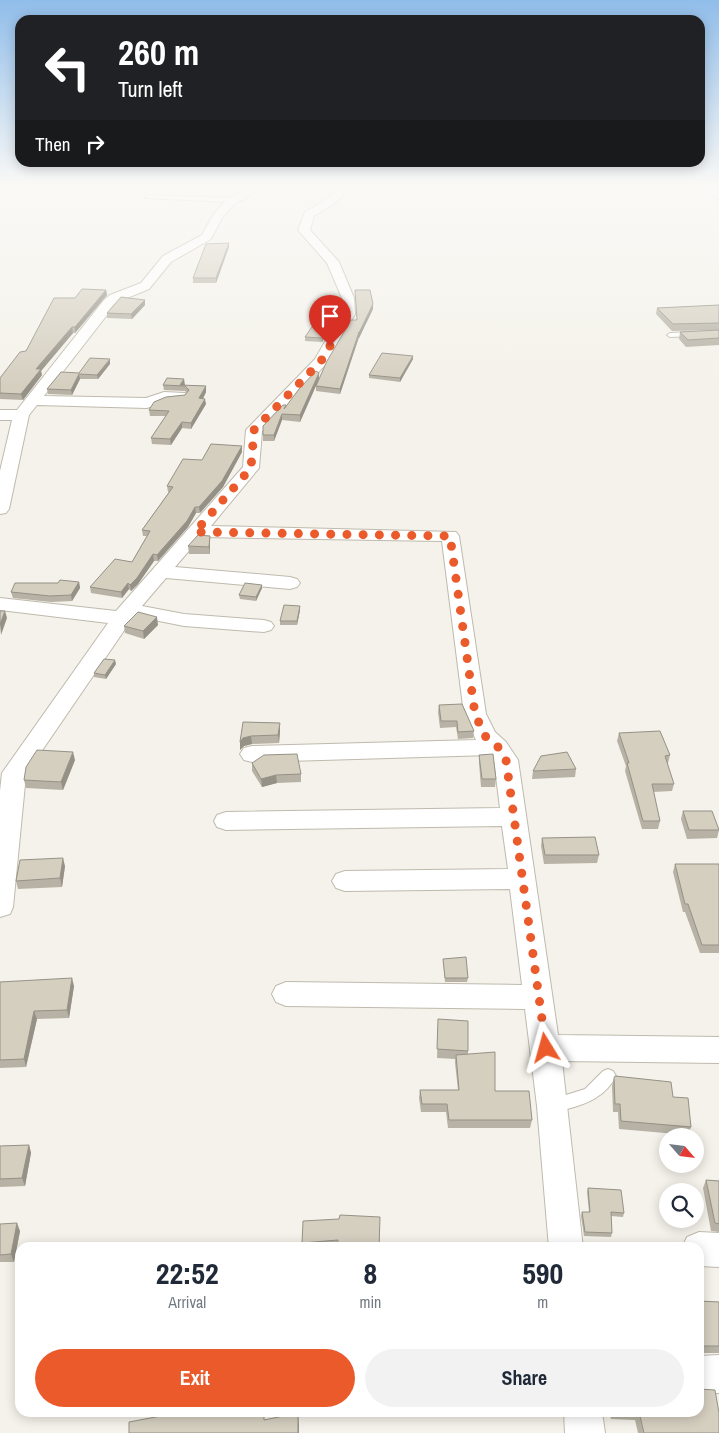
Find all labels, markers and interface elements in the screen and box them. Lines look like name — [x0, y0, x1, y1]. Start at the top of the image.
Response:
text: 260 m — [118, 29, 199, 76]
icon: left — [35, 35, 100, 100]
text: Turn left — [118, 74, 183, 104]
icon: right — [81, 130, 109, 158]
text: Then — [35, 131, 71, 157]
pin — [309, 295, 351, 346]
icon: arrive — [316, 302, 344, 330]
position arrow — [519, 1021, 571, 1073]
north arrow — [659, 1128, 704, 1172]
map controls — [659, 1128, 704, 1228]
button: search — [659, 1183, 704, 1228]
text: 22:52 — [156, 1253, 219, 1293]
text: 8 — [364, 1253, 377, 1293]
text: 590 — [522, 1253, 563, 1293]
text: Arrival — [168, 1291, 206, 1313]
text: min — [359, 1291, 381, 1313]
text: m — [537, 1291, 548, 1313]
button: Exit — [35, 1349, 355, 1407]
button: Share — [365, 1349, 684, 1407]

